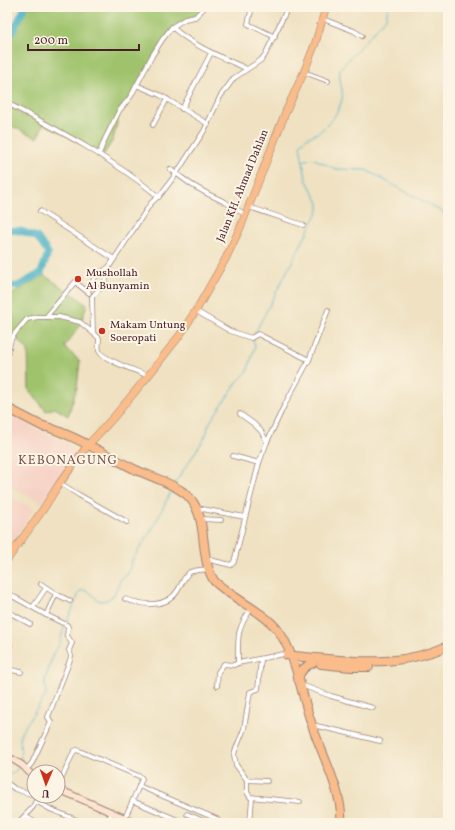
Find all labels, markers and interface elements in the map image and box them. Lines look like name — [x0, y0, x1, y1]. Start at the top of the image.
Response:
scale bar — [28, 26, 139, 52]
text: 200 m — [34, 33, 68, 49]
street label: Jalan KH. Ahmad Dahlan — [213, 127, 273, 245]
place label: Mushollah Al Bunyamin — [86, 266, 150, 294]
marker: Mushollah Al Bunyamin — [73, 274, 83, 284]
place label: Makam Untung Soeropati — [110, 318, 186, 346]
marker: Makam Untung Soeropati — [97, 326, 107, 336]
district label: KEBONAGUNG — [18, 452, 118, 470]
north arrow — [26, 764, 66, 804]
text: U — [41, 785, 50, 800]

